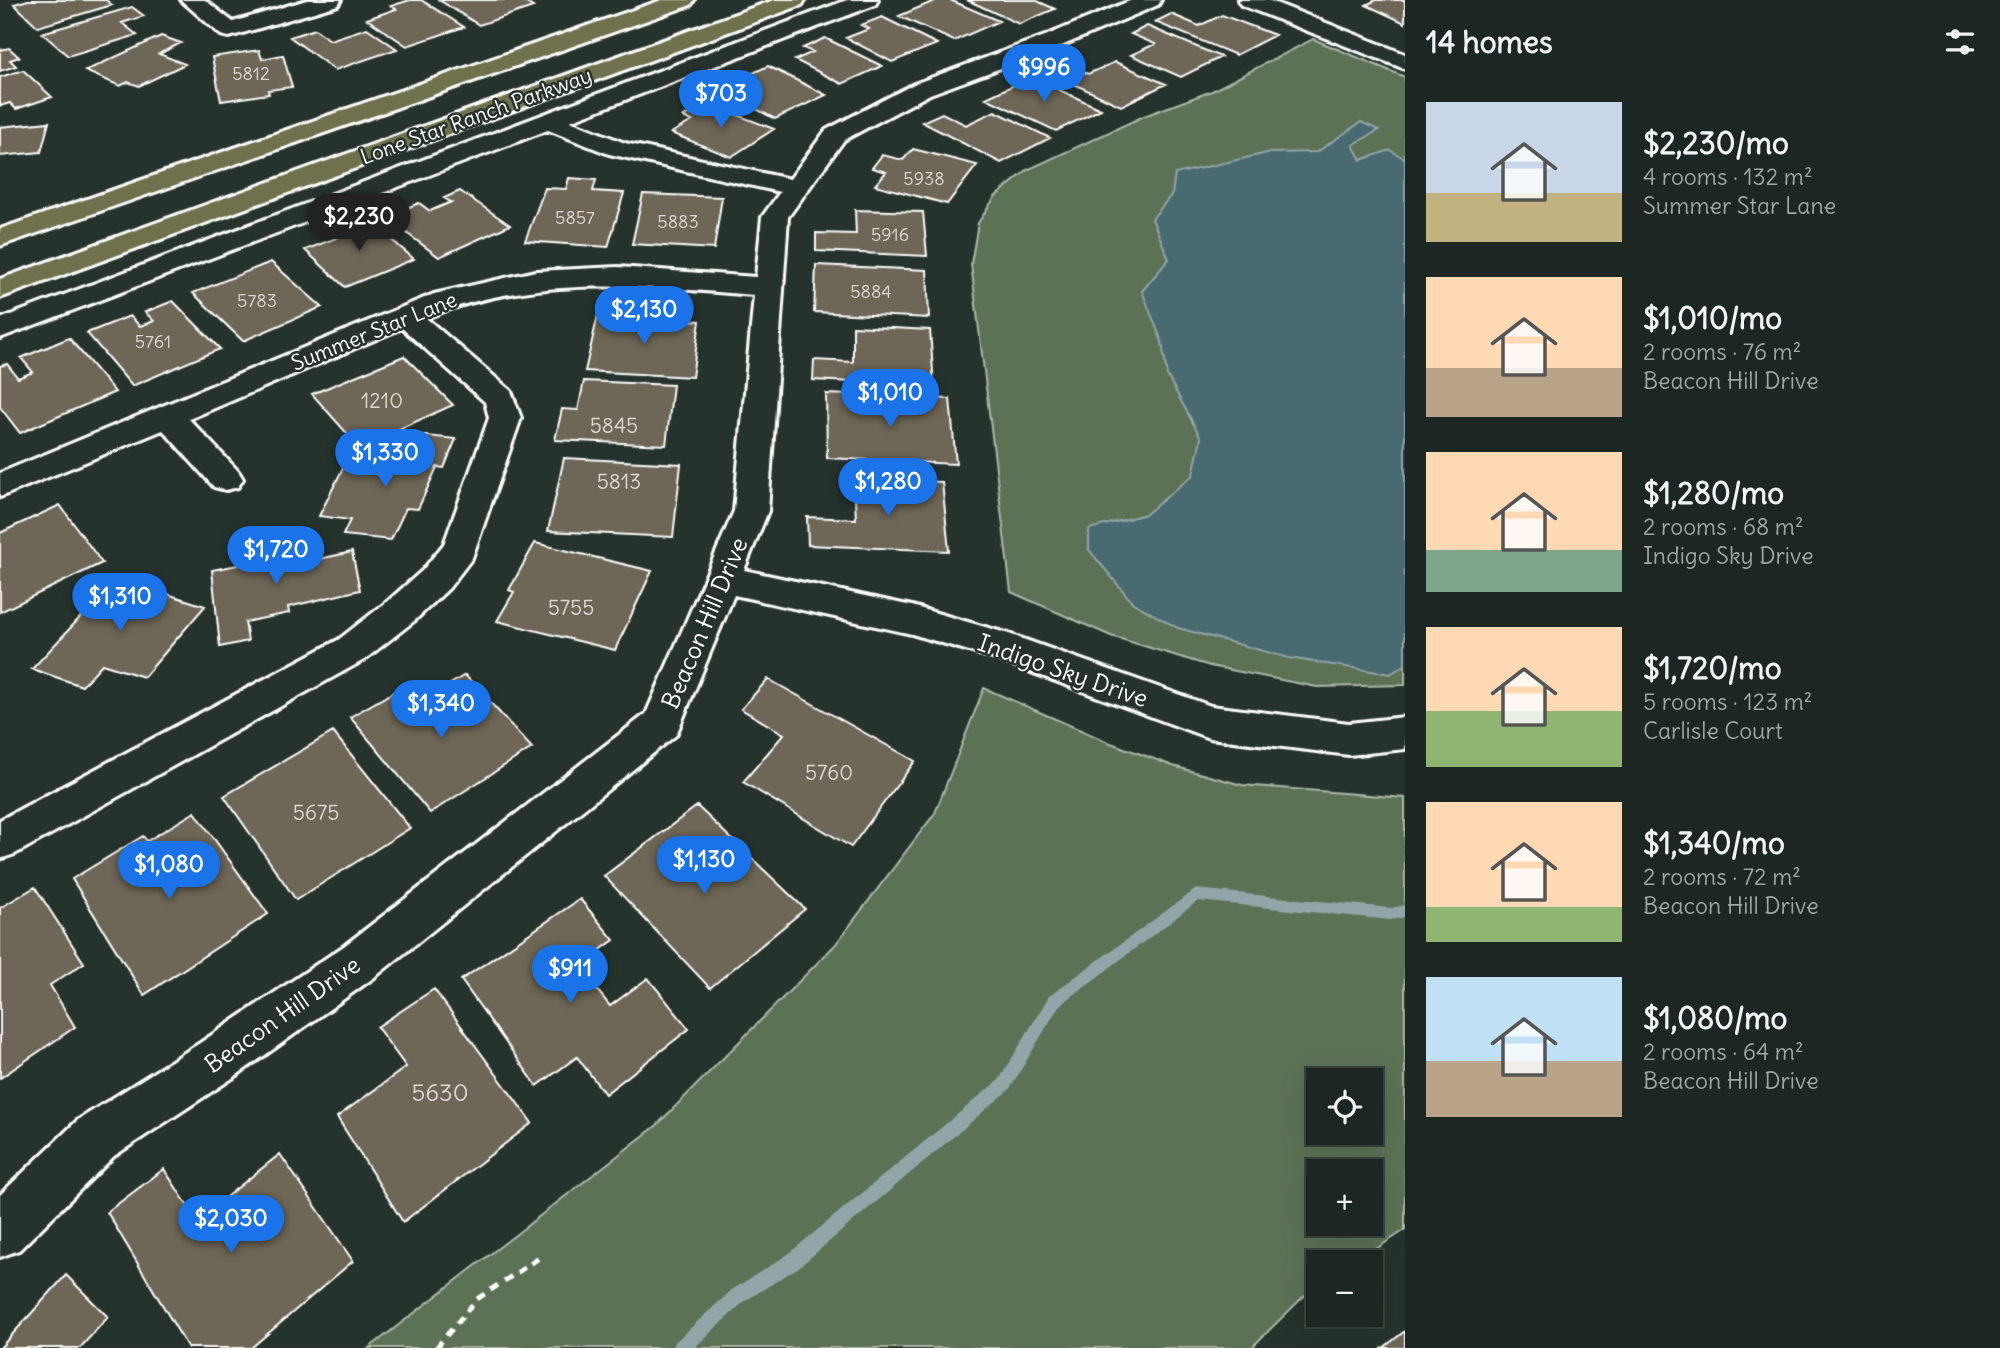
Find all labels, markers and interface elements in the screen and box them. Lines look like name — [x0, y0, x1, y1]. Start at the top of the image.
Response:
text: 14 homes — [1426, 23, 1553, 61]
icon: filters — [1941, 23, 1979, 61]
pin: $996 — [1003, 44, 1085, 104]
text: $996 — [1018, 52, 1070, 81]
house number: 5812 — [232, 62, 270, 85]
street label: Lone Star Ranch Parkway — [357, 62, 595, 170]
pin: $703 — [680, 71, 762, 130]
text: $703 — [695, 78, 747, 107]
text: $2,230/mo — [1643, 124, 1789, 162]
icon: home — [1482, 130, 1566, 214]
text: 4 rooms · 132 m² — [1643, 162, 1813, 191]
house number: 5938 — [903, 167, 945, 190]
text: Summer Star Lane — [1643, 191, 1836, 220]
pin: $2,230 — [302, 194, 416, 253]
text: $2,230 — [324, 201, 394, 230]
house number: 5857 — [555, 206, 595, 229]
house number: 5883 — [657, 210, 699, 233]
house number: 5916 — [871, 223, 909, 246]
house number: 5884 — [850, 280, 892, 303]
street label: Summer Star Lane — [287, 285, 461, 377]
pin: $2,130 — [587, 286, 701, 346]
house number: 5783 — [237, 289, 277, 312]
text: $2,130 — [611, 294, 677, 323]
text: $1,010/mo — [1643, 299, 1782, 337]
icon: home — [1482, 305, 1566, 389]
house number: 5761 — [135, 330, 171, 353]
text: 2 rooms · 76 m² — [1643, 337, 1801, 366]
text: Beacon Hill Drive — [1643, 366, 1819, 395]
pin: $1,010 — [833, 370, 947, 429]
text: $1,010 — [857, 377, 923, 406]
house number: 1210 — [361, 387, 403, 414]
house number: 5845 — [590, 412, 638, 439]
pin: $1,330 — [328, 430, 442, 489]
text: $1,330 — [351, 437, 419, 466]
pin: $1,280 — [831, 458, 945, 518]
text: $1,280 — [854, 466, 922, 495]
house number: 5813 — [597, 468, 641, 495]
text: $1,280/mo — [1643, 474, 1784, 512]
icon: home — [1482, 480, 1566, 564]
text: 2 rooms · 68 m² — [1643, 512, 1804, 541]
pin: $1,720 — [219, 526, 333, 586]
street label: Beacon Hill Drive — [654, 533, 754, 713]
text: $1,720 — [243, 534, 309, 563]
text: Indigo Sky Drive — [1643, 541, 1814, 570]
pin: $1,310 — [63, 574, 177, 633]
text: $1,310 — [88, 581, 152, 610]
house number: 5755 — [548, 594, 594, 621]
street label: Indigo Sky Drive — [974, 627, 1152, 713]
text: $1,720/mo — [1643, 649, 1782, 687]
icon: home — [1482, 655, 1566, 739]
pin: $1,340 — [384, 680, 498, 740]
text: 5 rooms · 123 m² — [1643, 687, 1812, 716]
text: $1,340 — [407, 688, 475, 717]
text: Carlisle Court — [1643, 716, 1783, 745]
house number: 5760 — [805, 759, 853, 786]
house number: 5675 — [293, 799, 339, 826]
text: $1,340/mo — [1643, 824, 1785, 862]
icon: home — [1482, 830, 1566, 914]
pin: $1,130 — [647, 836, 761, 896]
pin: $1,080 — [112, 842, 226, 901]
text: $1,130 — [673, 844, 735, 873]
text: $1,080 — [134, 849, 204, 878]
text: 2 rooms · 72 m² — [1643, 862, 1801, 891]
text: Beacon Hill Drive — [1643, 891, 1819, 920]
pin: $911 — [529, 946, 611, 1005]
street label: Beacon Hill Drive — [198, 949, 366, 1079]
text: $911 — [548, 953, 592, 982]
text: $1,080/mo — [1643, 999, 1787, 1037]
icon: home — [1482, 1005, 1566, 1089]
text: 2 rooms · 64 m² — [1643, 1037, 1804, 1066]
text: Beacon Hill Drive — [1643, 1066, 1819, 1095]
map controls — [1306, 1068, 1383, 1327]
button: locate — [1306, 1068, 1383, 1145]
house number: 5630 — [411, 1077, 469, 1107]
button: + — [1306, 1159, 1383, 1236]
pin: $2,030 — [174, 1196, 288, 1255]
text: $2,030 — [194, 1203, 268, 1232]
button: − — [1306, 1250, 1383, 1327]

